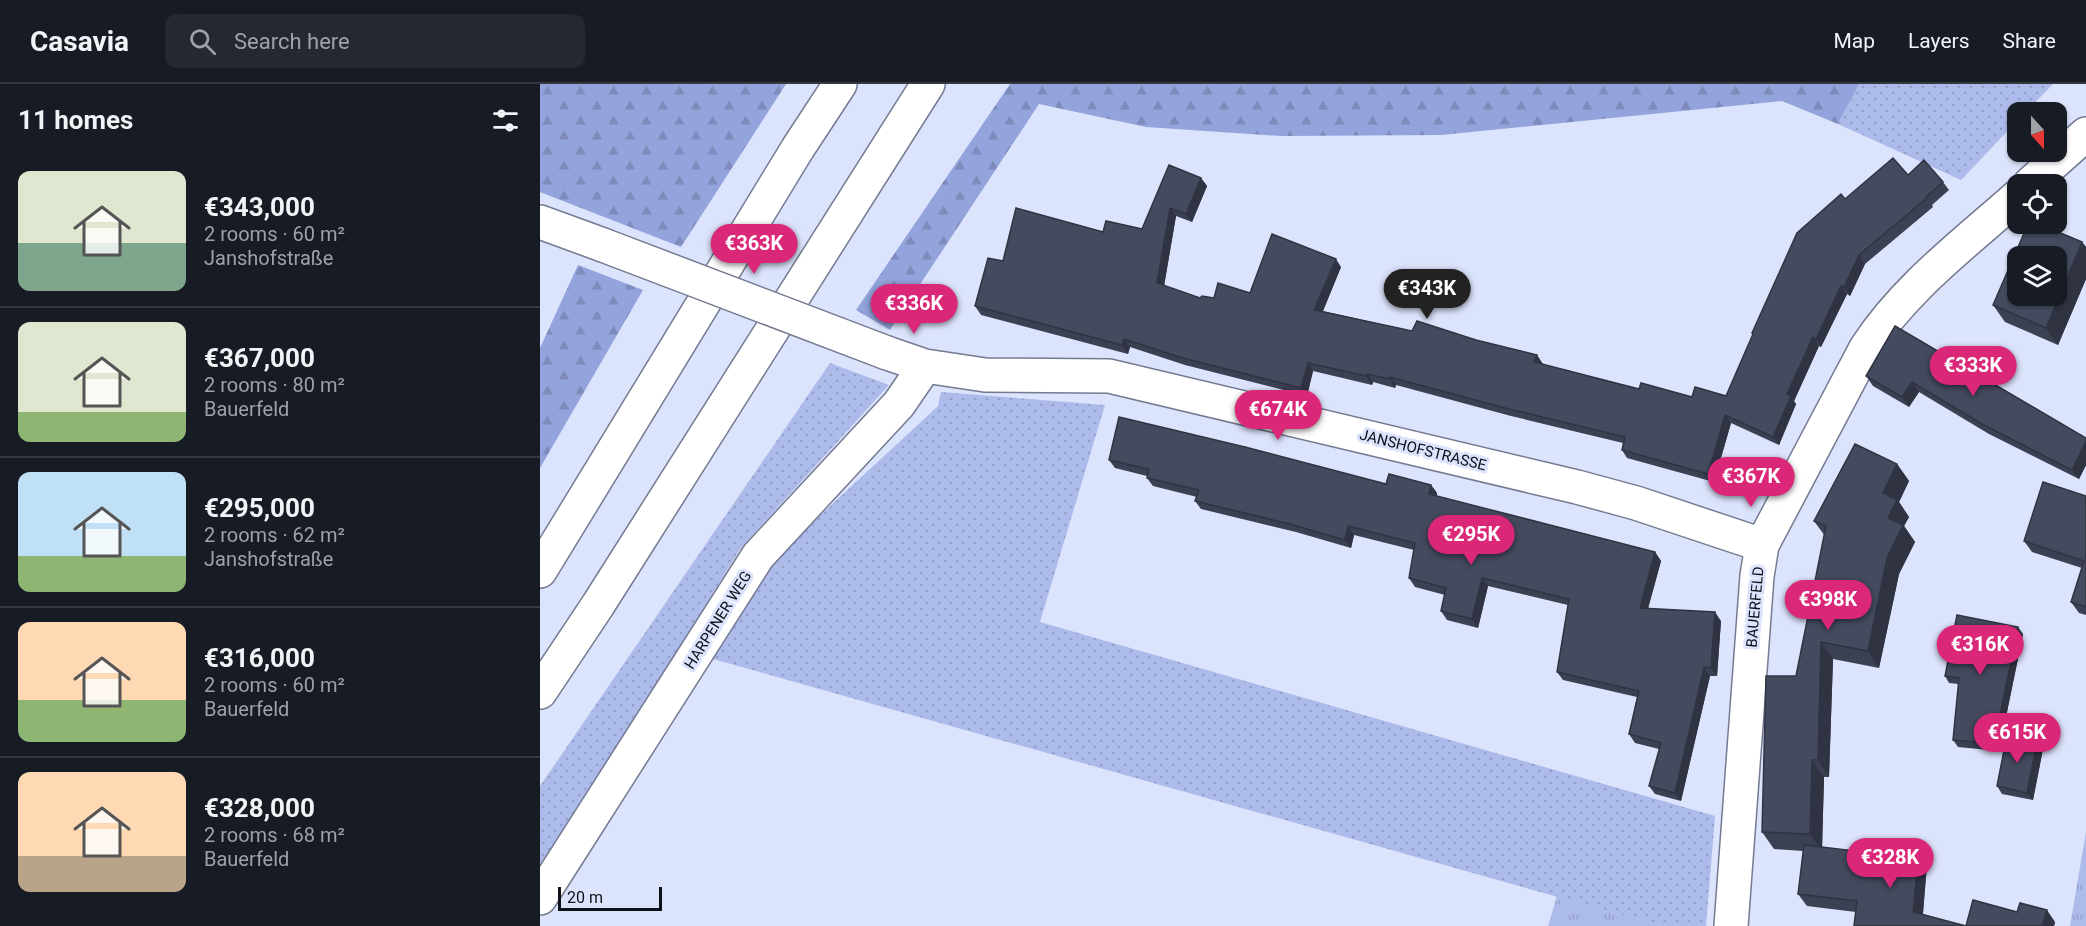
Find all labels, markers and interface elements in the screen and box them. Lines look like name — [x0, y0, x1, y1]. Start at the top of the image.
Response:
search box — [165, 14, 585, 68]
text: Casavia — [30, 25, 129, 58]
icon: search — [186, 25, 219, 58]
text: Search here — [234, 29, 350, 54]
text: Map — [1833, 29, 1875, 53]
text: Layers — [1908, 29, 1969, 53]
text: Share — [2002, 29, 2056, 53]
north arrow — [2007, 102, 2067, 162]
map controls — [2007, 102, 2067, 306]
icon: filters — [489, 104, 522, 137]
text: 11 homes — [18, 105, 133, 135]
button: locate — [2007, 174, 2067, 234]
text: €343,000 — [204, 192, 315, 222]
icon: home — [66, 195, 138, 267]
text: 2 rooms · 60 m² — [204, 222, 345, 246]
pin: €363K — [712, 224, 796, 275]
text: €363K — [725, 231, 783, 255]
text: Janshofstraße — [204, 246, 333, 270]
button: layers — [2007, 246, 2067, 306]
pin: €343K — [1385, 269, 1469, 320]
text: €343K — [1398, 276, 1456, 300]
pin: €336K — [872, 284, 956, 335]
text: €336K — [885, 291, 943, 315]
text: €367,000 — [204, 343, 315, 373]
icon: home — [66, 346, 138, 418]
pin: €333K — [1931, 346, 2015, 397]
text: €333K — [1944, 353, 2002, 377]
text: 2 rooms · 80 m² — [204, 373, 345, 397]
pin: €674K — [1236, 390, 1320, 441]
text: Bauerfeld — [204, 397, 289, 421]
text: €674K — [1249, 397, 1307, 421]
street label: JANSHOFSTRASSE — [1358, 426, 1489, 475]
pin: €367K — [1709, 457, 1793, 508]
text: €367K — [1722, 464, 1780, 488]
text: €295,000 — [204, 493, 315, 523]
icon: home — [66, 496, 138, 568]
pin: €295K — [1429, 515, 1513, 566]
text: €295K — [1442, 522, 1500, 546]
text: 2 rooms · 62 m² — [204, 523, 345, 547]
text: Janshofstraße — [204, 547, 333, 571]
street label: BAUERFELD — [1742, 566, 1768, 648]
street label: HARPENER WEG — [681, 568, 755, 672]
pin: €398K — [1786, 580, 1870, 631]
text: €398K — [1799, 587, 1857, 611]
pin: €316K — [1938, 625, 2022, 676]
text: €316K — [1951, 632, 2009, 656]
text: €316,000 — [204, 643, 315, 673]
icon: home — [66, 646, 138, 718]
text: 2 rooms · 60 m² — [204, 673, 345, 697]
text: Bauerfeld — [204, 697, 289, 721]
pin: €615K — [1975, 713, 2059, 764]
text: €615K — [1988, 720, 2046, 744]
text: €328,000 — [204, 793, 315, 823]
icon: home — [66, 796, 138, 868]
text: 2 rooms · 68 m² — [204, 823, 345, 847]
pin: €328K — [1848, 838, 1932, 889]
text: €328K — [1861, 845, 1919, 869]
text: Bauerfeld — [204, 847, 289, 871]
scale bar — [558, 884, 662, 912]
text: 20 m — [567, 888, 603, 907]

